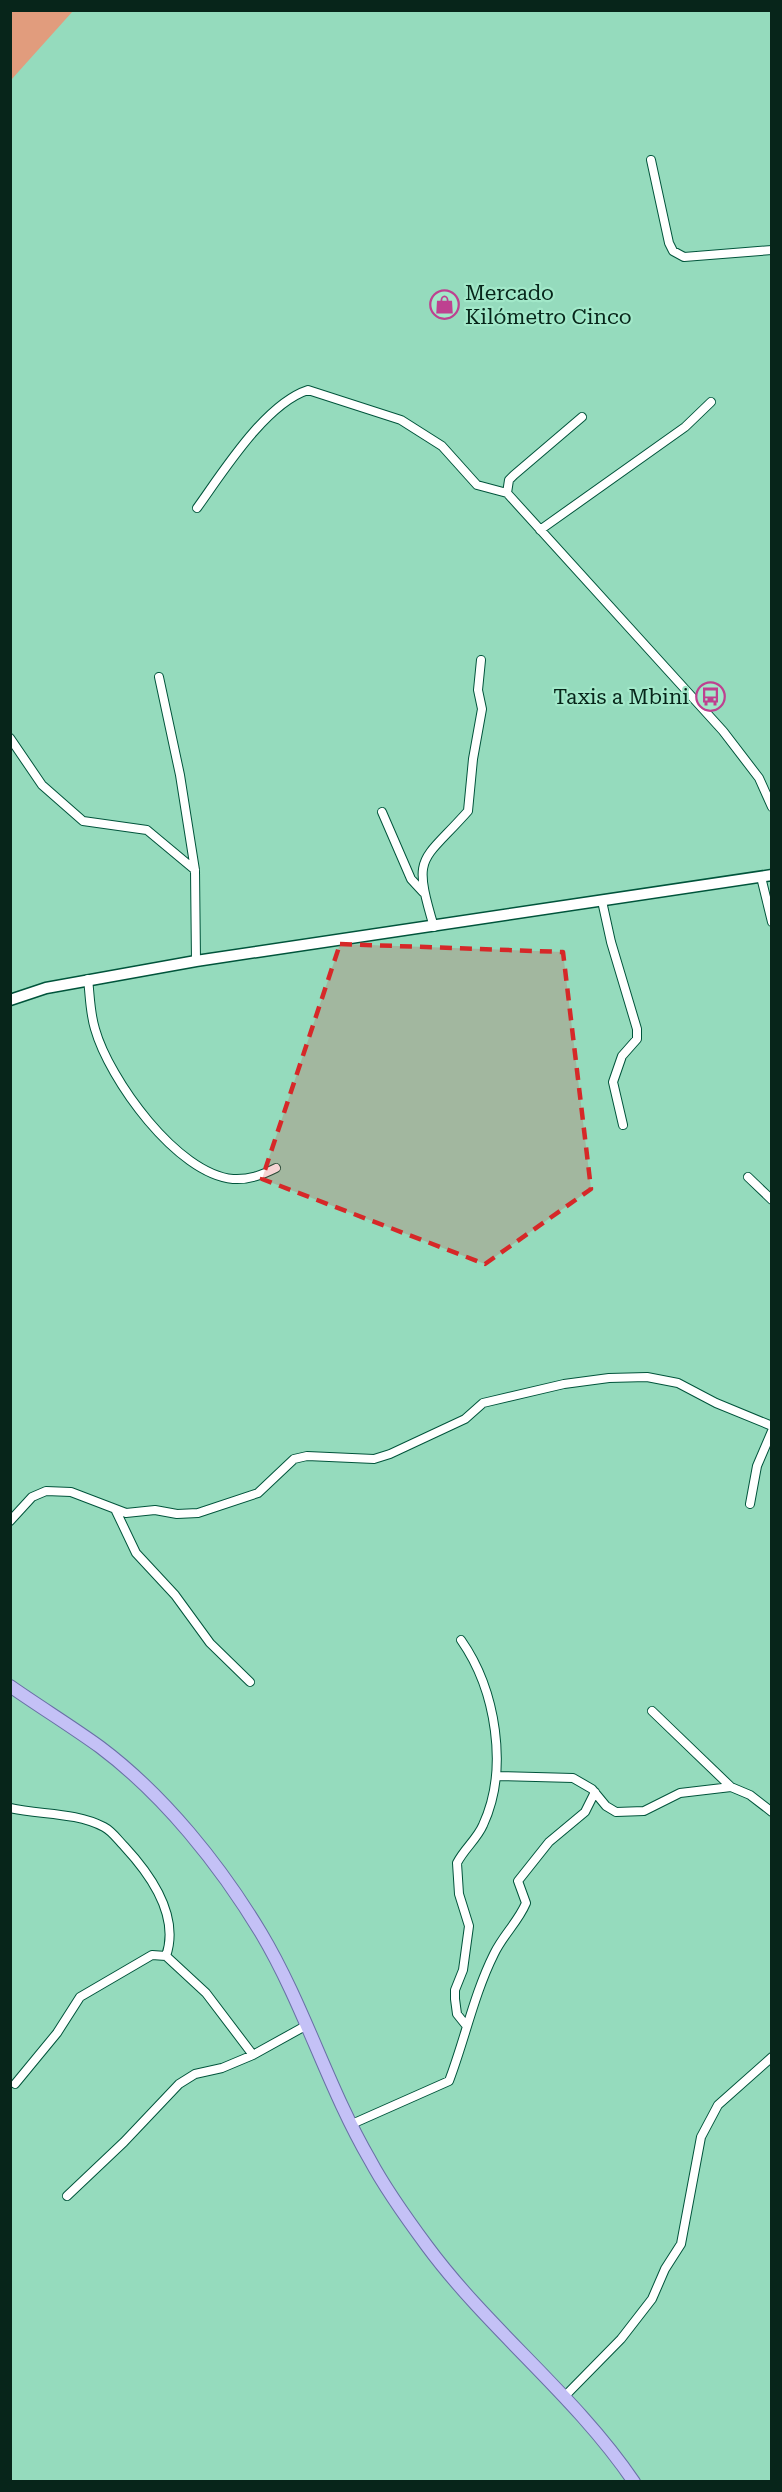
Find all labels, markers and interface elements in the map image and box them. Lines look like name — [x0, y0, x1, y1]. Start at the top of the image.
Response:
place label: Mercado Kilómetro Cinco — [465, 281, 632, 329]
shop icon: Mercado Kilómetro Cinco — [428, 289, 460, 321]
bus stop icon: Taxis a Mbini — [694, 681, 726, 713]
place label: Taxis a Mbini — [553, 685, 689, 709]

